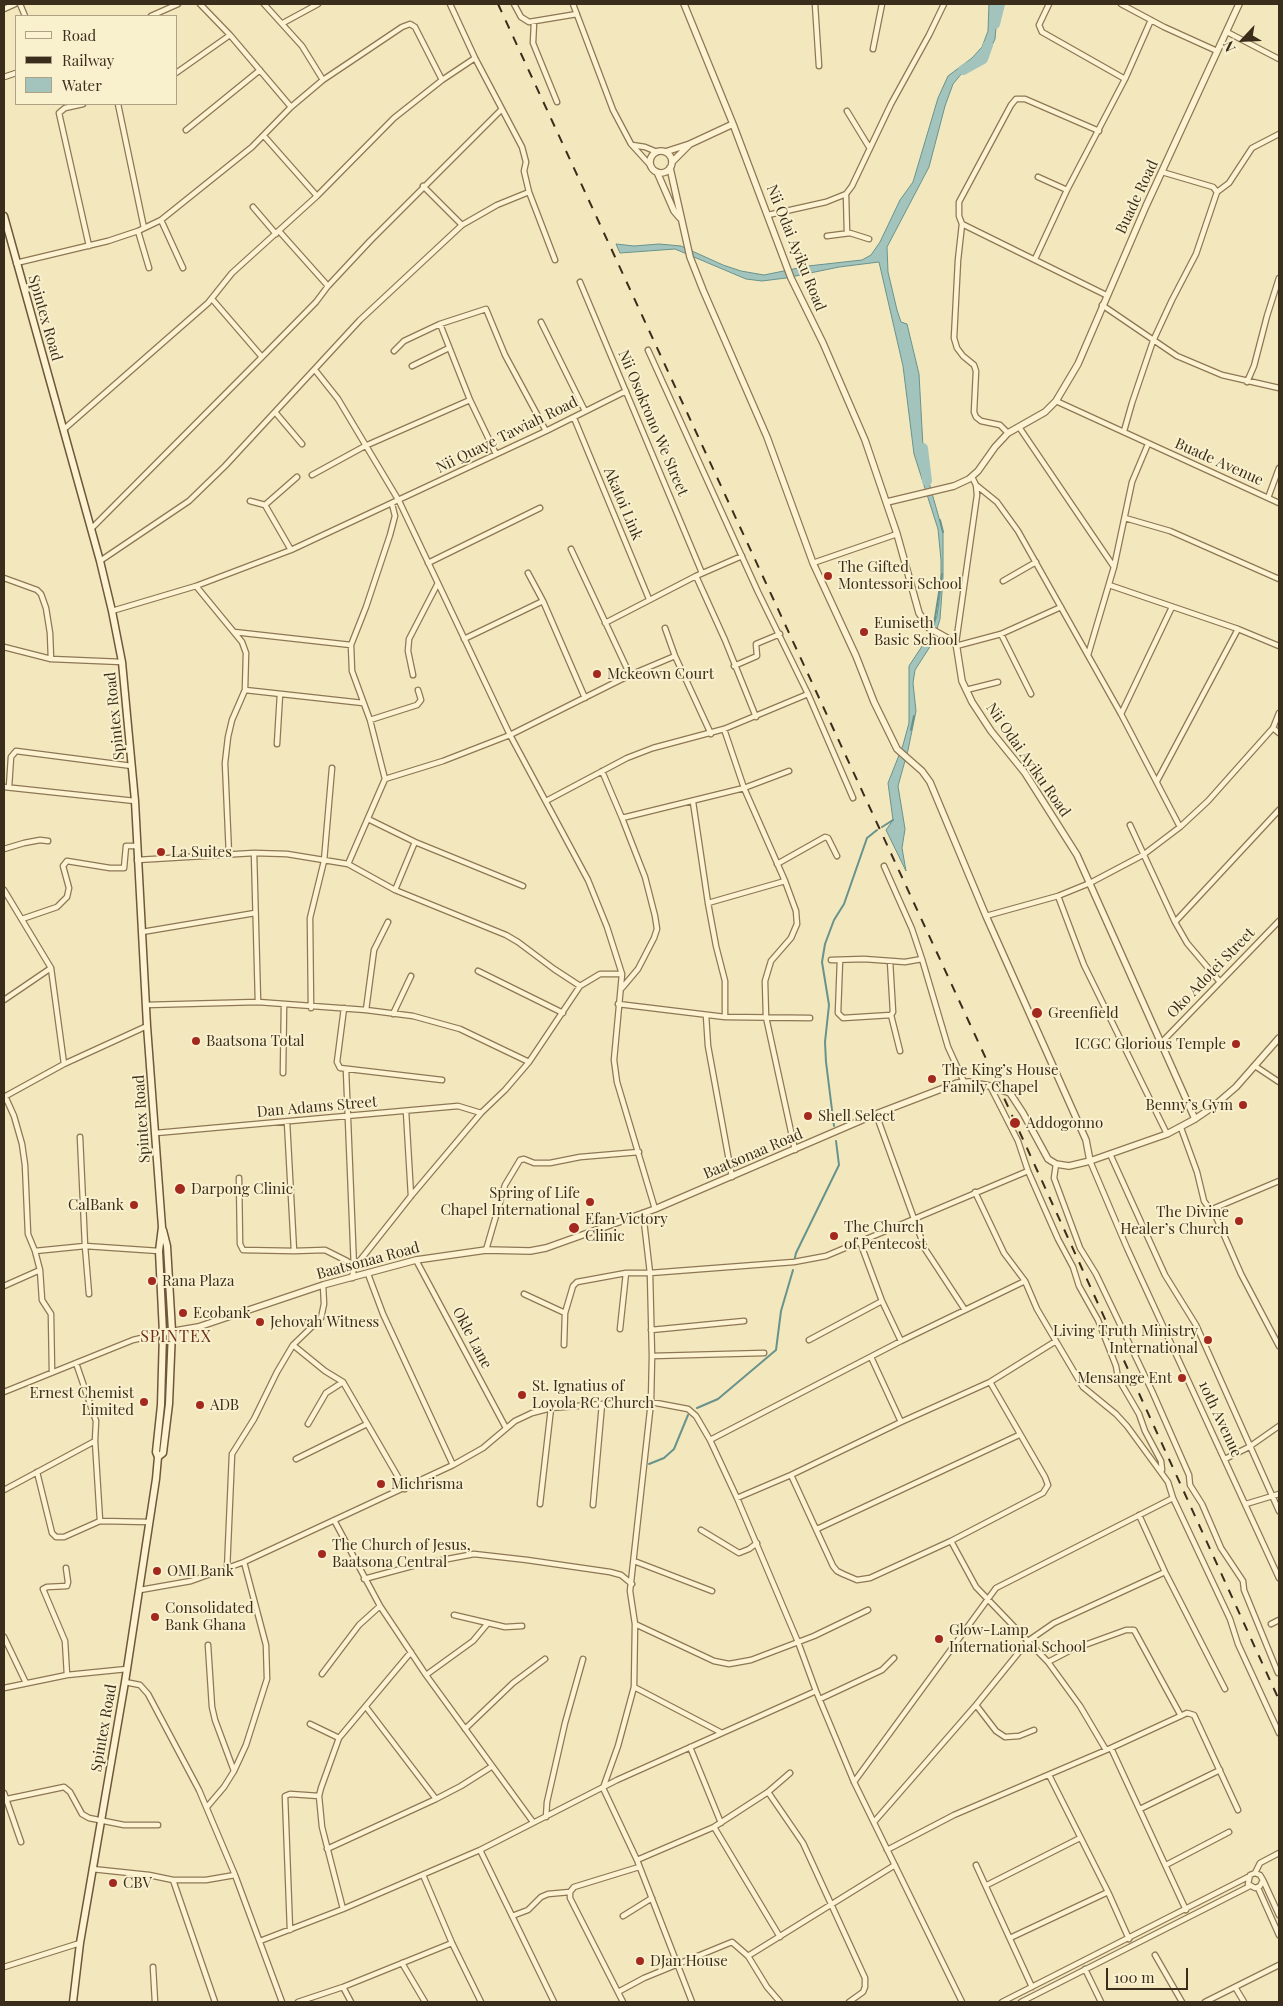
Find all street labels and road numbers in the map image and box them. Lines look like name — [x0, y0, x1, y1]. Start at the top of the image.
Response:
street label: Buade Road — [1112, 157, 1162, 237]
street label: Nii Odai Ayiku Road — [762, 182, 830, 314]
street label: Spintex Road — [24, 273, 66, 363]
street label: Nii Osokrono We Street — [614, 347, 692, 499]
street label: Nii Quaye Tawiah Road — [433, 393, 581, 477]
street label: Buade Avenue — [1172, 434, 1266, 490]
street label: Akatoi Link — [600, 465, 646, 543]
street label: Spintex Road — [101, 671, 129, 761]
street label: Nii Odai Ayiku Road — [982, 700, 1074, 820]
street label: Oko Adotei Street — [1163, 924, 1259, 1022]
street label: Spintex Road — [130, 1074, 154, 1164]
street label: Dan Adams Street — [256, 1093, 378, 1121]
street label: Baatsonaa Road — [701, 1125, 805, 1183]
street label: Baatsonaa Road — [314, 1239, 422, 1283]
street label: Okle Lane — [448, 1304, 496, 1372]
street label: 10th Avenue — [1195, 1378, 1245, 1460]
street label: Spintex Road — [87, 1683, 121, 1773]

